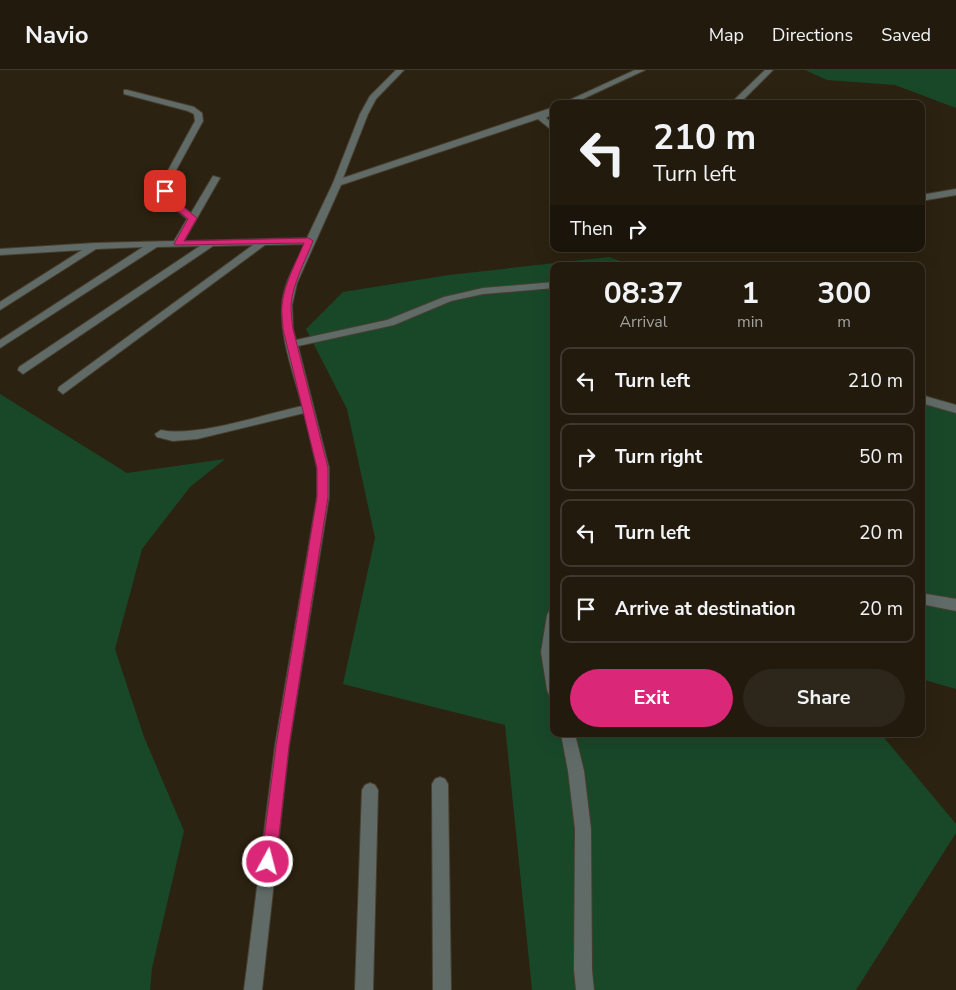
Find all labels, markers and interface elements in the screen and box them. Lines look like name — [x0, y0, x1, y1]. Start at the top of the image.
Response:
text: Navio — [25, 19, 89, 51]
text: Map — [709, 23, 744, 47]
text: Directions — [772, 23, 853, 47]
text: Saved — [881, 23, 931, 47]
text: 210 m — [653, 114, 756, 161]
icon: left — [570, 120, 635, 185]
text: Turn left — [653, 159, 736, 189]
pin — [144, 170, 186, 212]
icon: arrive — [151, 177, 179, 205]
icon: right — [623, 215, 651, 243]
text: Then — [570, 216, 613, 242]
text: 08:37 — [604, 273, 683, 314]
text: 1 — [741, 273, 759, 314]
text: 300 — [817, 273, 871, 314]
text: Arrival — [619, 311, 668, 333]
text: min — [737, 311, 763, 333]
text: m — [837, 311, 851, 333]
icon: left — [572, 367, 600, 395]
text: Turn left — [615, 368, 690, 394]
text: 210 m — [848, 368, 903, 394]
icon: right — [572, 443, 600, 471]
text: Turn right — [615, 444, 702, 470]
text: 50 m — [859, 444, 903, 470]
icon: left — [572, 519, 600, 547]
text: Turn left — [615, 520, 690, 546]
text: 20 m — [859, 520, 903, 546]
icon: arrive — [572, 595, 600, 623]
text: Arrive at destination — [615, 596, 796, 622]
text: 20 m — [859, 596, 903, 622]
button: Exit — [570, 669, 733, 727]
button: Share — [743, 669, 905, 727]
position arrow — [241, 835, 293, 887]

